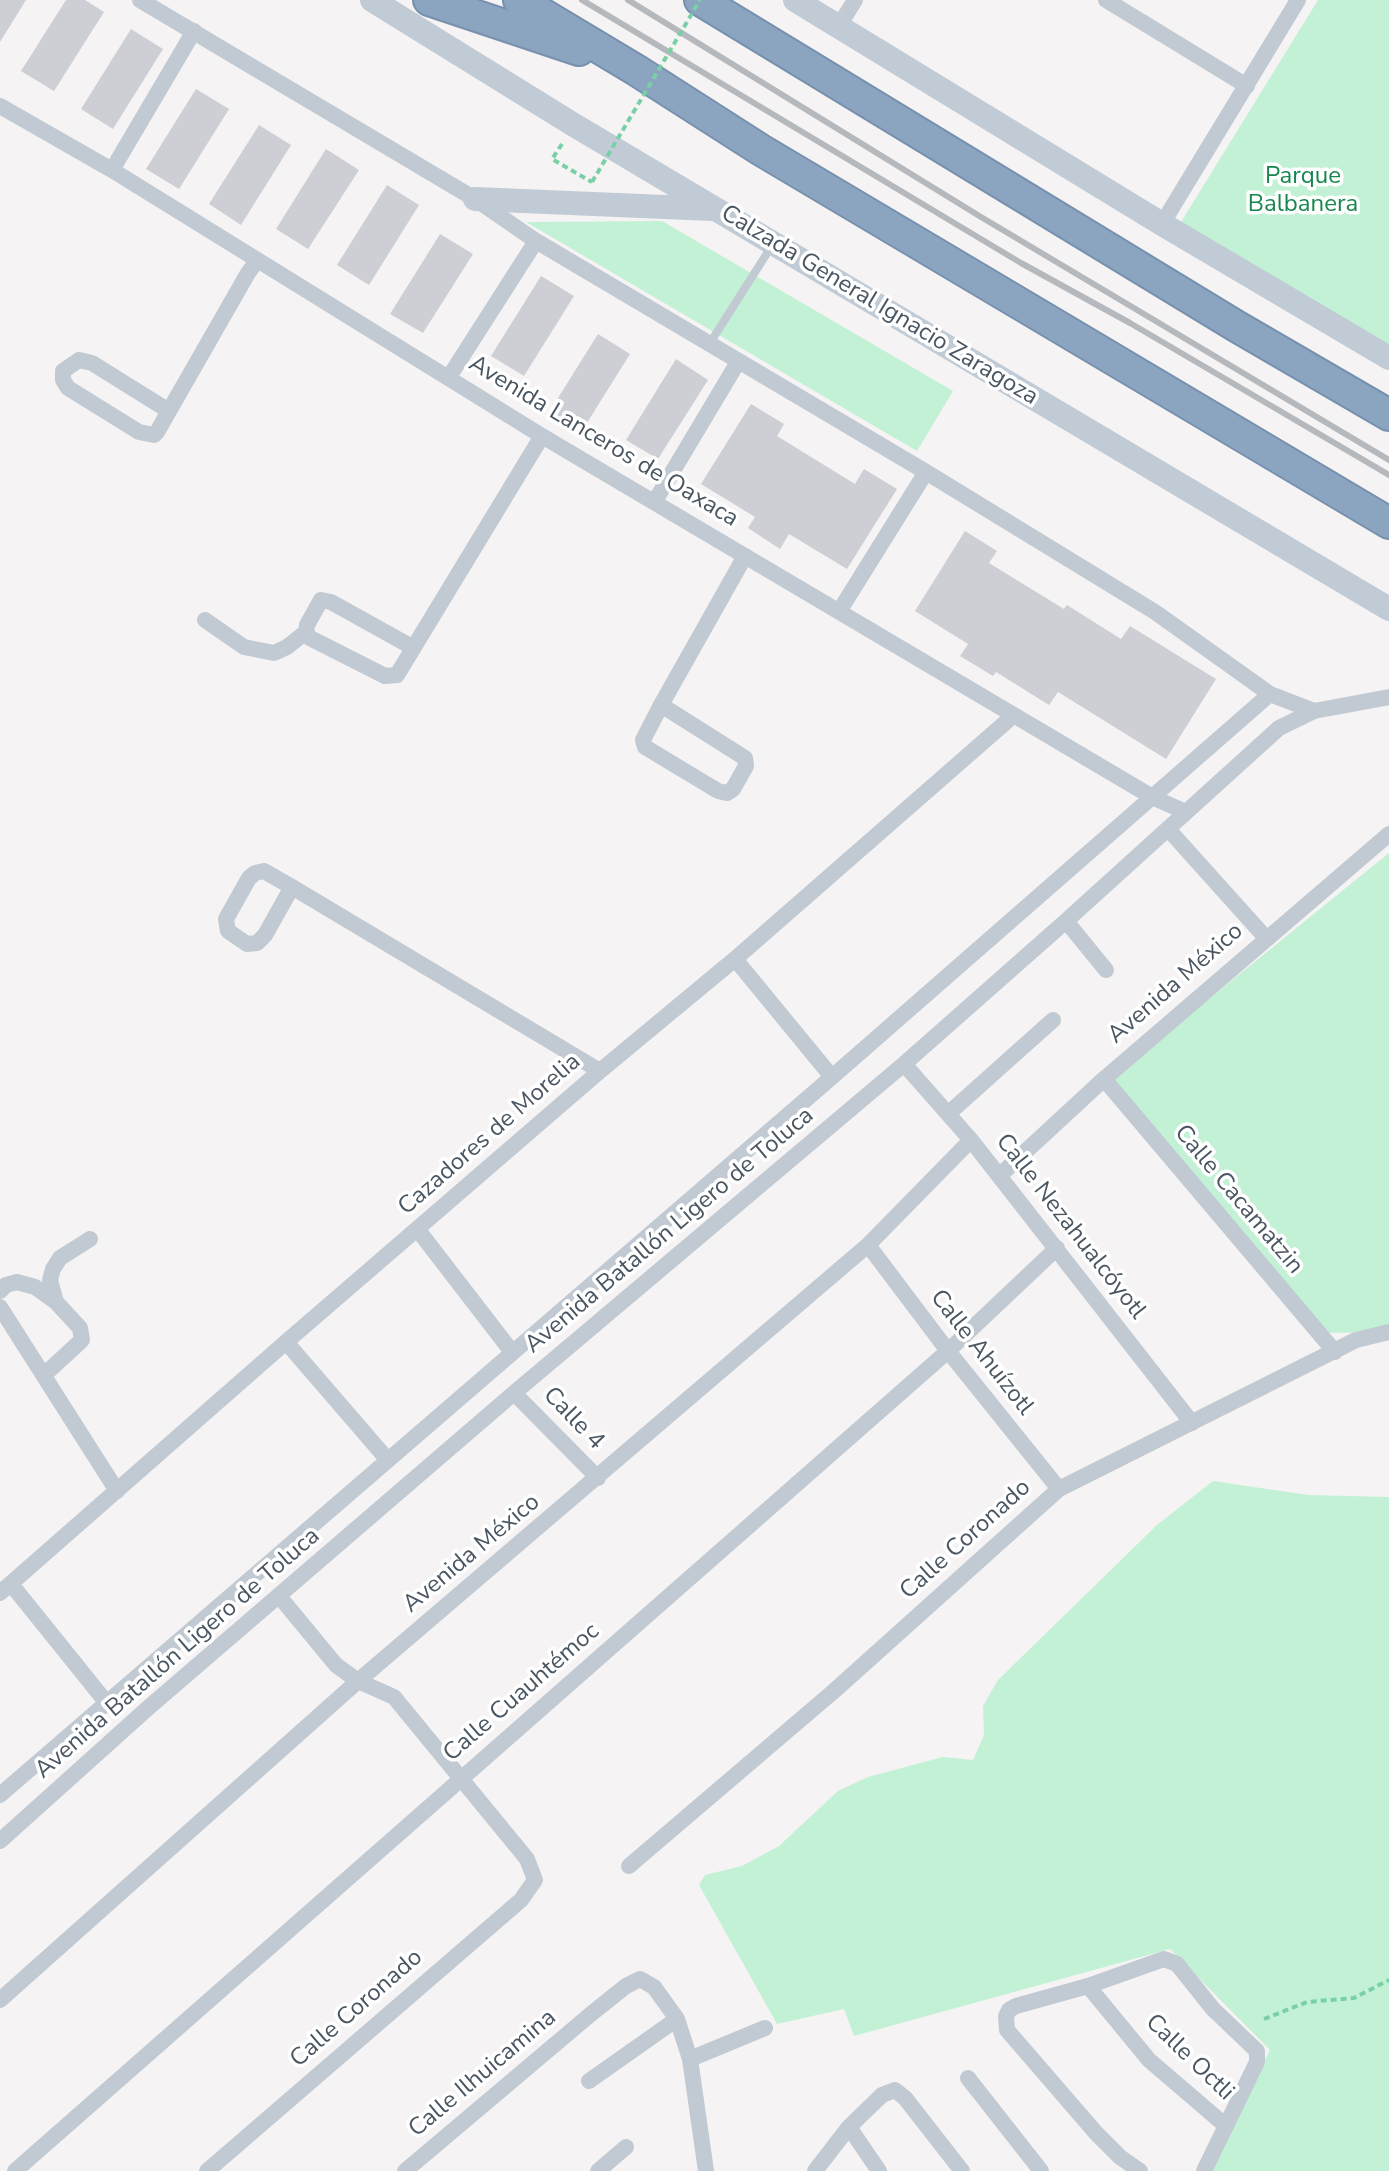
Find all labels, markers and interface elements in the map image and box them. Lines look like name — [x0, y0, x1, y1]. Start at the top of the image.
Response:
park label: Parque Balbanera — [1248, 163, 1358, 219]
street label: Calzada General Ignacio Zaragoza — [715, 200, 1043, 412]
street label: Avenida Lanceros de Oaxaca — [463, 350, 743, 534]
street label: Avenida México — [1103, 918, 1249, 1050]
street label: Cazadores de Morelia — [393, 1048, 587, 1222]
street label: Avenida Batallón Ligero de Toluca — [520, 1102, 820, 1360]
street label: Calle Cacamatzin — [1167, 1120, 1309, 1280]
street label: Calle Nezahualcóyotl — [989, 1129, 1151, 1325]
street label: Calle Ahuízotl — [923, 1285, 1039, 1421]
street label: Calle 4 — [536, 1382, 610, 1456]
street label: Calle Coronado — [895, 1474, 1037, 1606]
street label: Avenida México — [398, 1489, 546, 1619]
street label: Avenida Batallón Ligero de Toluca — [30, 1522, 326, 1786]
street label: Calle Cuauhtémoc — [438, 1618, 606, 1768]
street label: Calle Coronado — [285, 1944, 429, 2074]
street label: Calle Ilhuicamina — [403, 2004, 563, 2144]
street label: Calle Octli — [1139, 2009, 1239, 2107]

